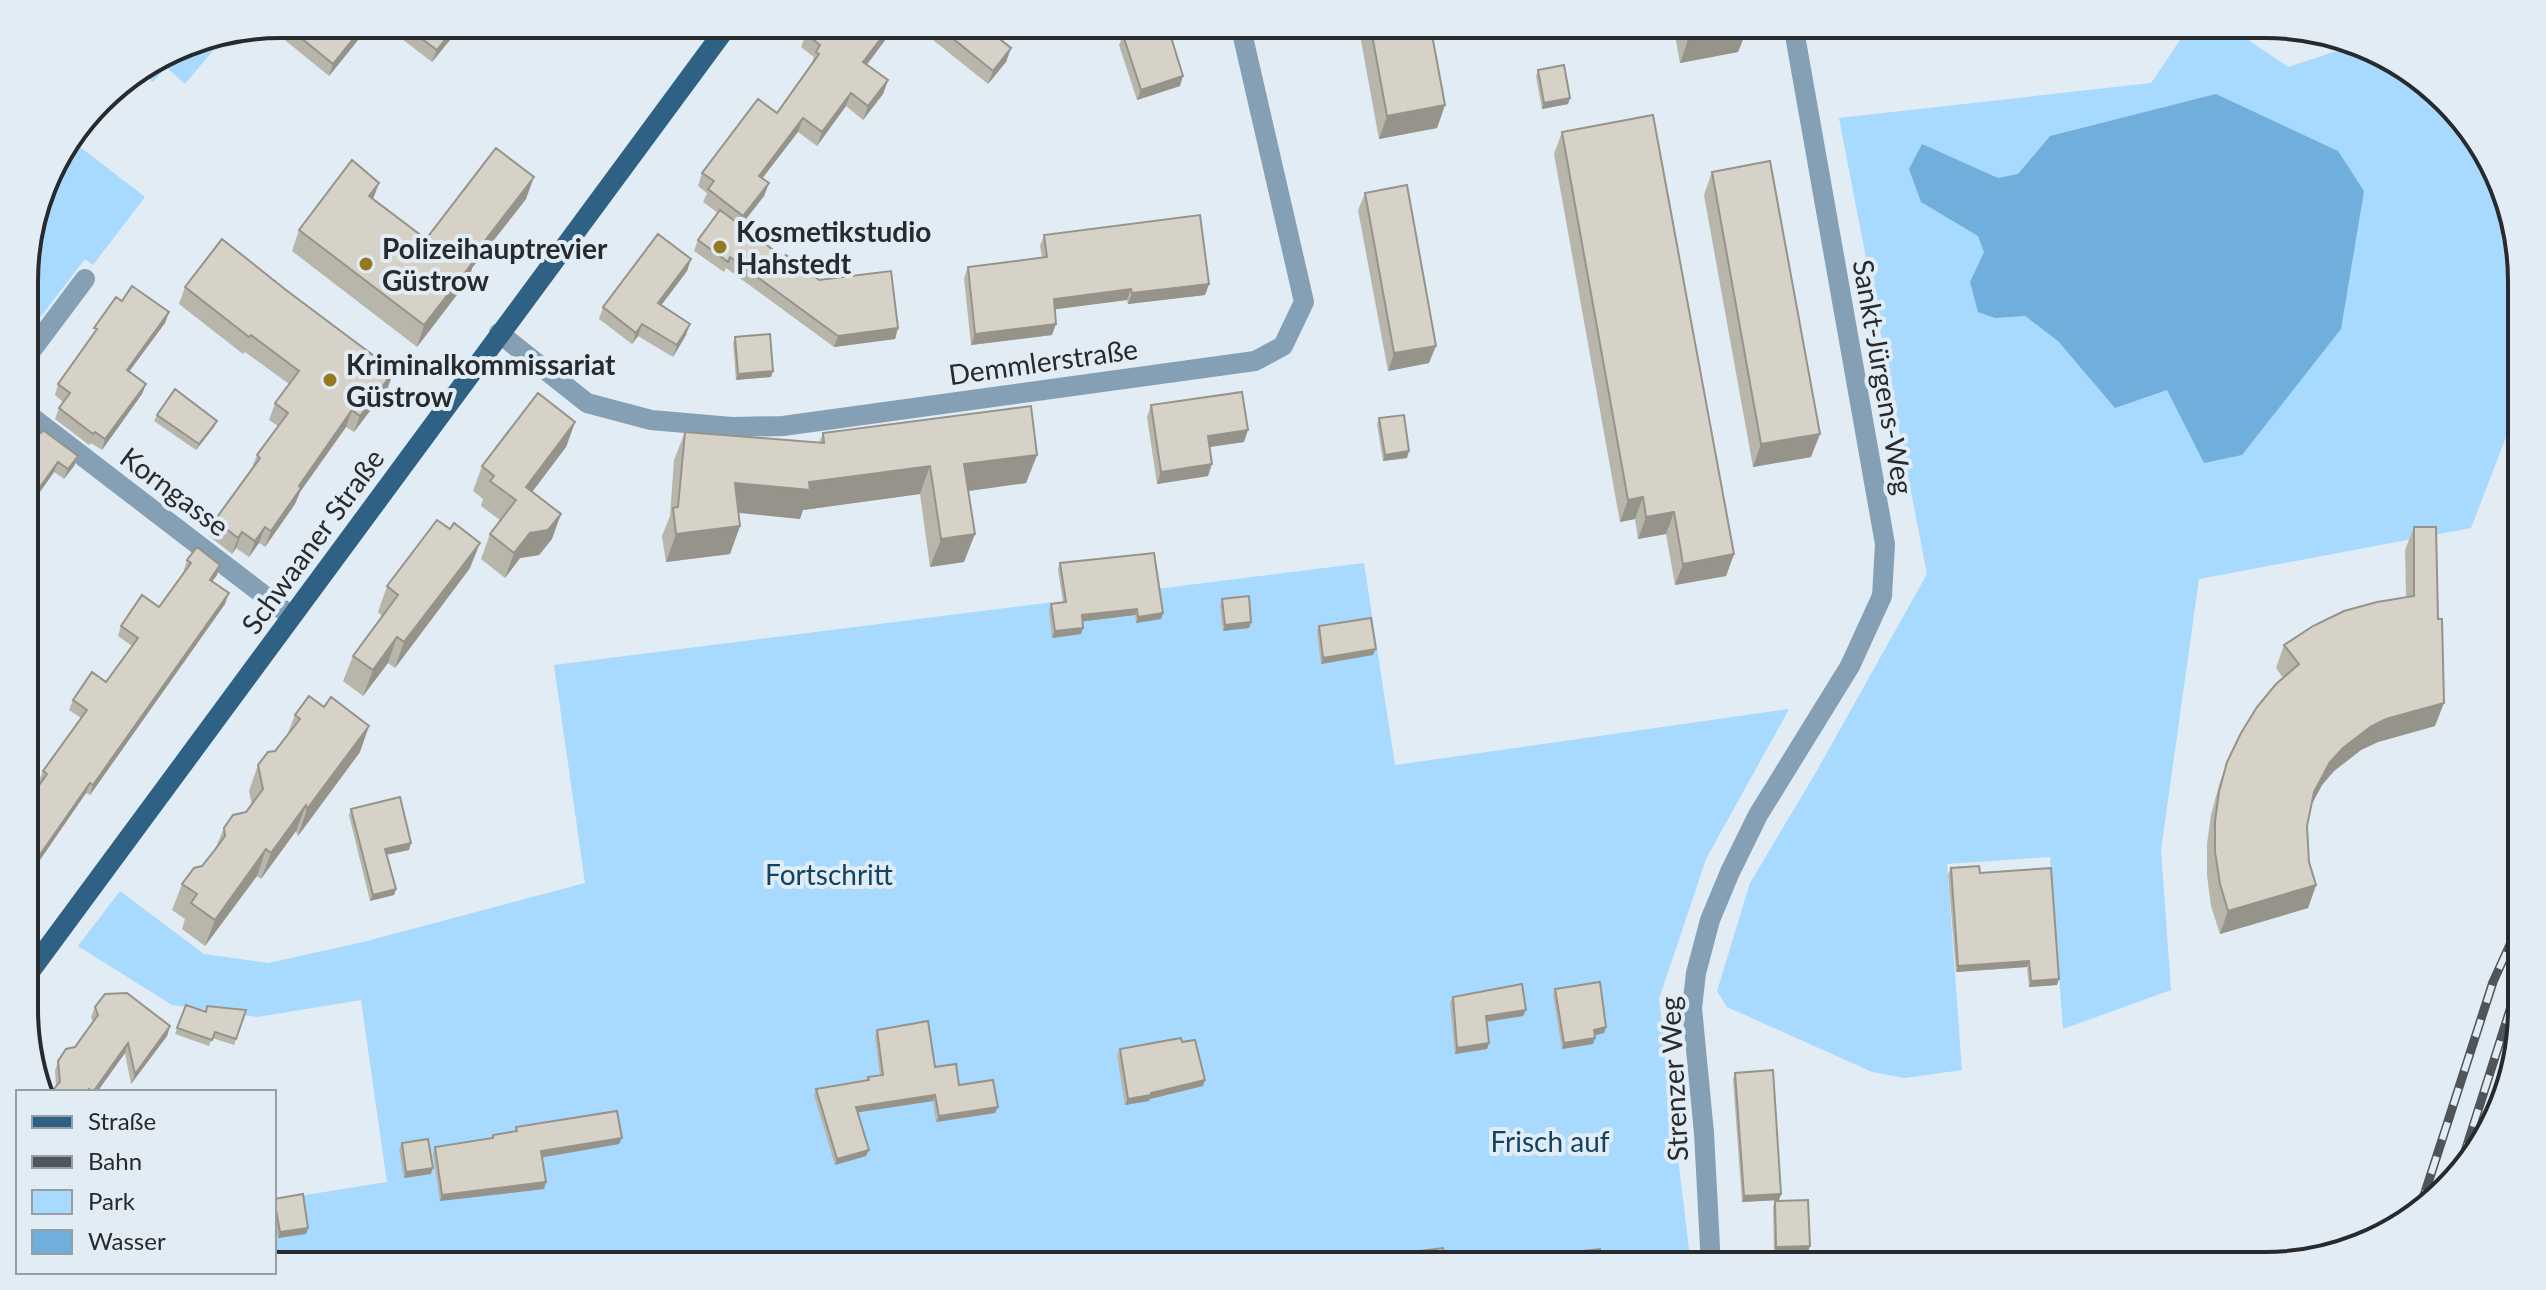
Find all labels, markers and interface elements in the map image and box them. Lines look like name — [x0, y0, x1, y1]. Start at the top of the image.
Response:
place label: Kosmetikstudio Hahstedt — [736, 214, 931, 280]
place label: Polizeihauptrevier Güstrow — [382, 231, 608, 297]
marker: Kosmetikstudio Hahstedt — [711, 238, 729, 256]
marker: Polizeihauptrevier Güstrow — [357, 255, 375, 273]
street label: Sankt-Jürgens-Weg — [1847, 257, 1921, 497]
street label: Demmlerstraße — [946, 331, 1140, 391]
place label: Kriminalkommissariat Güstrow — [346, 347, 616, 413]
marker: Kriminalkommissariat Güstrow — [321, 371, 339, 389]
street label: Korngasse — [114, 439, 236, 543]
street label: Schwaaner Straße — [233, 442, 391, 640]
park label: Fortschritt — [765, 857, 893, 891]
street label: Strenzer Weg — [1652, 996, 1694, 1162]
legend — [16, 1090, 276, 1274]
text: Straße — [88, 1106, 156, 1135]
park label: Frisch auf — [1490, 1124, 1610, 1158]
text: Bahn — [88, 1146, 142, 1175]
text: Park — [88, 1186, 136, 1215]
text: Wasser — [88, 1226, 166, 1255]

